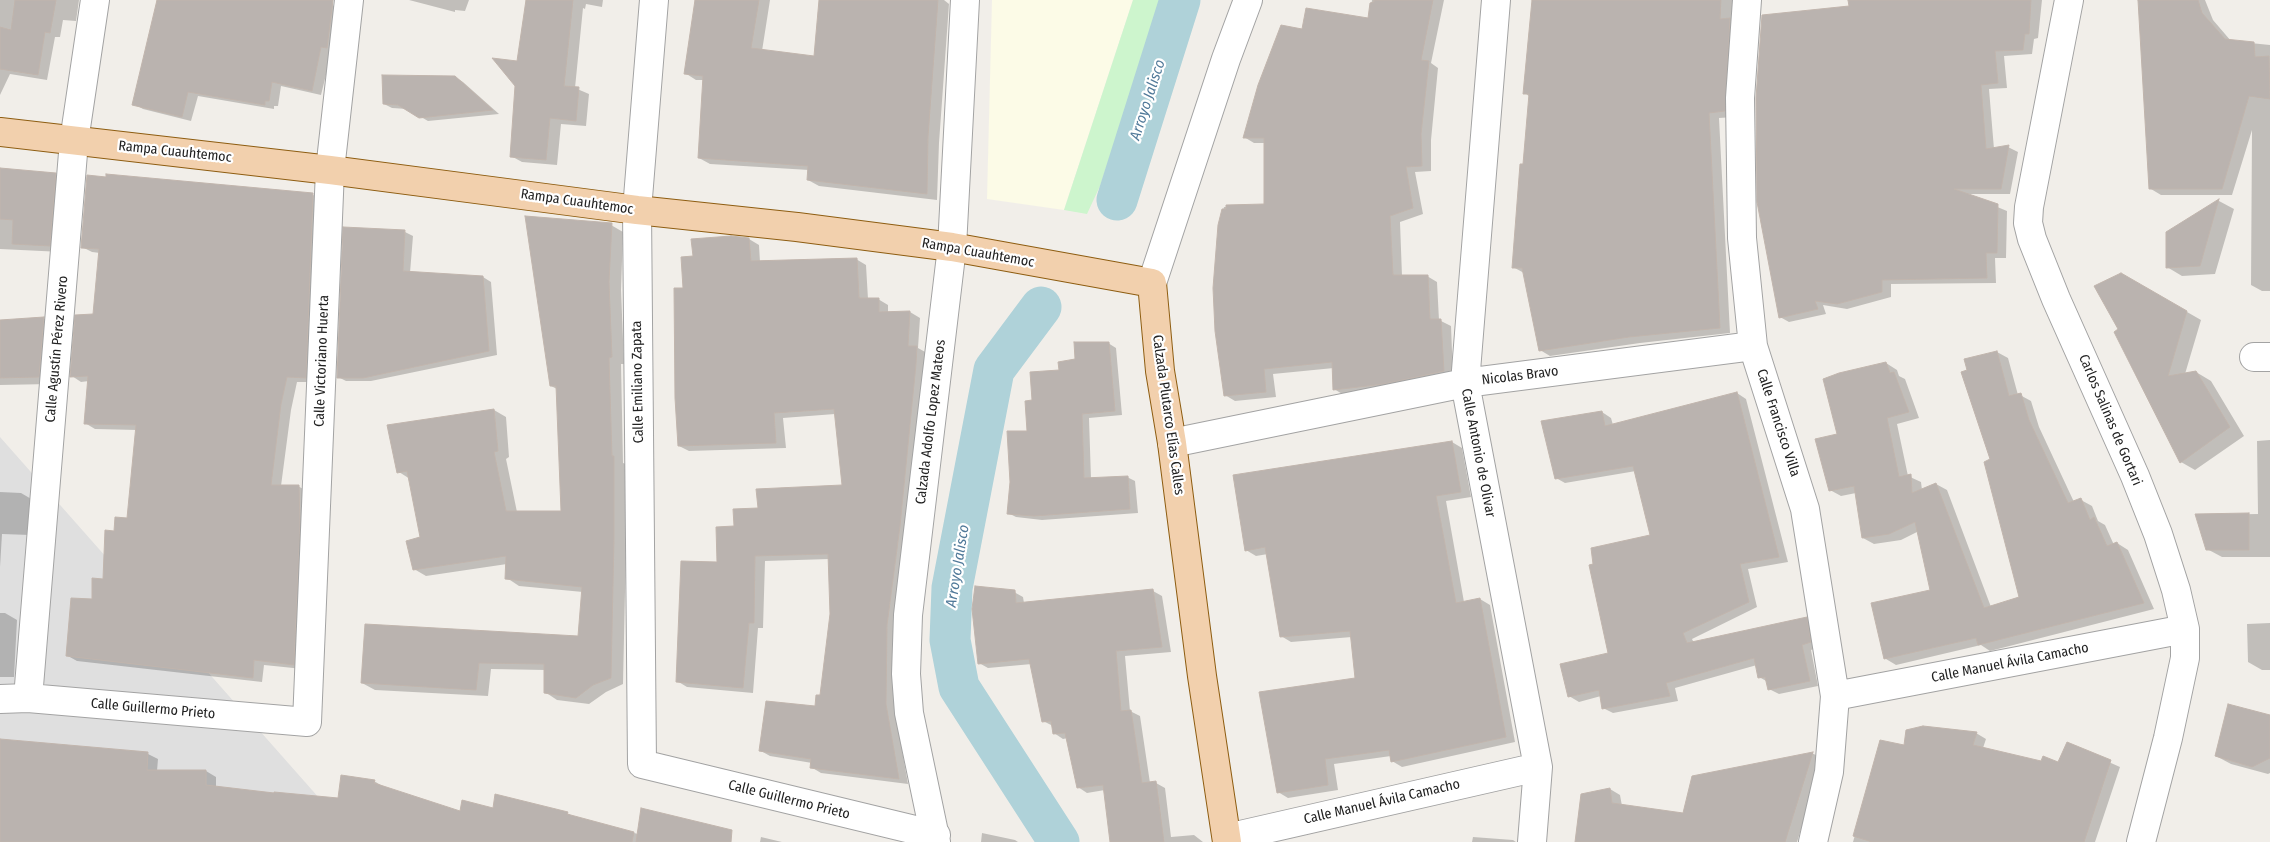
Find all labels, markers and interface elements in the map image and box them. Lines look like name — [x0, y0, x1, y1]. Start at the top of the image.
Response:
water label: Arroyo Jalisco — [1127, 58, 1169, 142]
street label: Rampa Cuauhtemoc — [118, 138, 232, 166]
street label: Rampa Cuauhtemoc — [520, 186, 634, 218]
street label: Rampa Cuauhtemoc — [921, 235, 1035, 271]
street label: Calle Agustín Pérez Rivero — [42, 275, 72, 423]
street label: Calle Victoriano Huerta — [311, 295, 333, 427]
street label: Calle Emiliano Zapata — [629, 320, 647, 444]
street label: Calzada Plutarco Elías Calles — [1148, 334, 1188, 496]
street label: Calzada Adolfo Lopez Mateos — [913, 339, 949, 505]
street label: Carlos Salinas de Gortari — [2075, 352, 2145, 488]
street label: Nicolas Bravo — [1481, 363, 1559, 389]
street label: Calle Francisco Villa — [1753, 367, 1803, 479]
street label: Calle Antonio de Olivar — [1457, 387, 1499, 519]
water label: Arroyo Jalisco — [943, 523, 973, 609]
street label: Calle Manuel Ávila Camacho — [1930, 640, 2090, 686]
street label: Calle Guillermo Prieto — [90, 695, 216, 723]
street label: Calle Manuel Ávila Camacho — [1302, 776, 1462, 828]
street label: Calle Guillermo Prieto — [726, 777, 852, 823]

